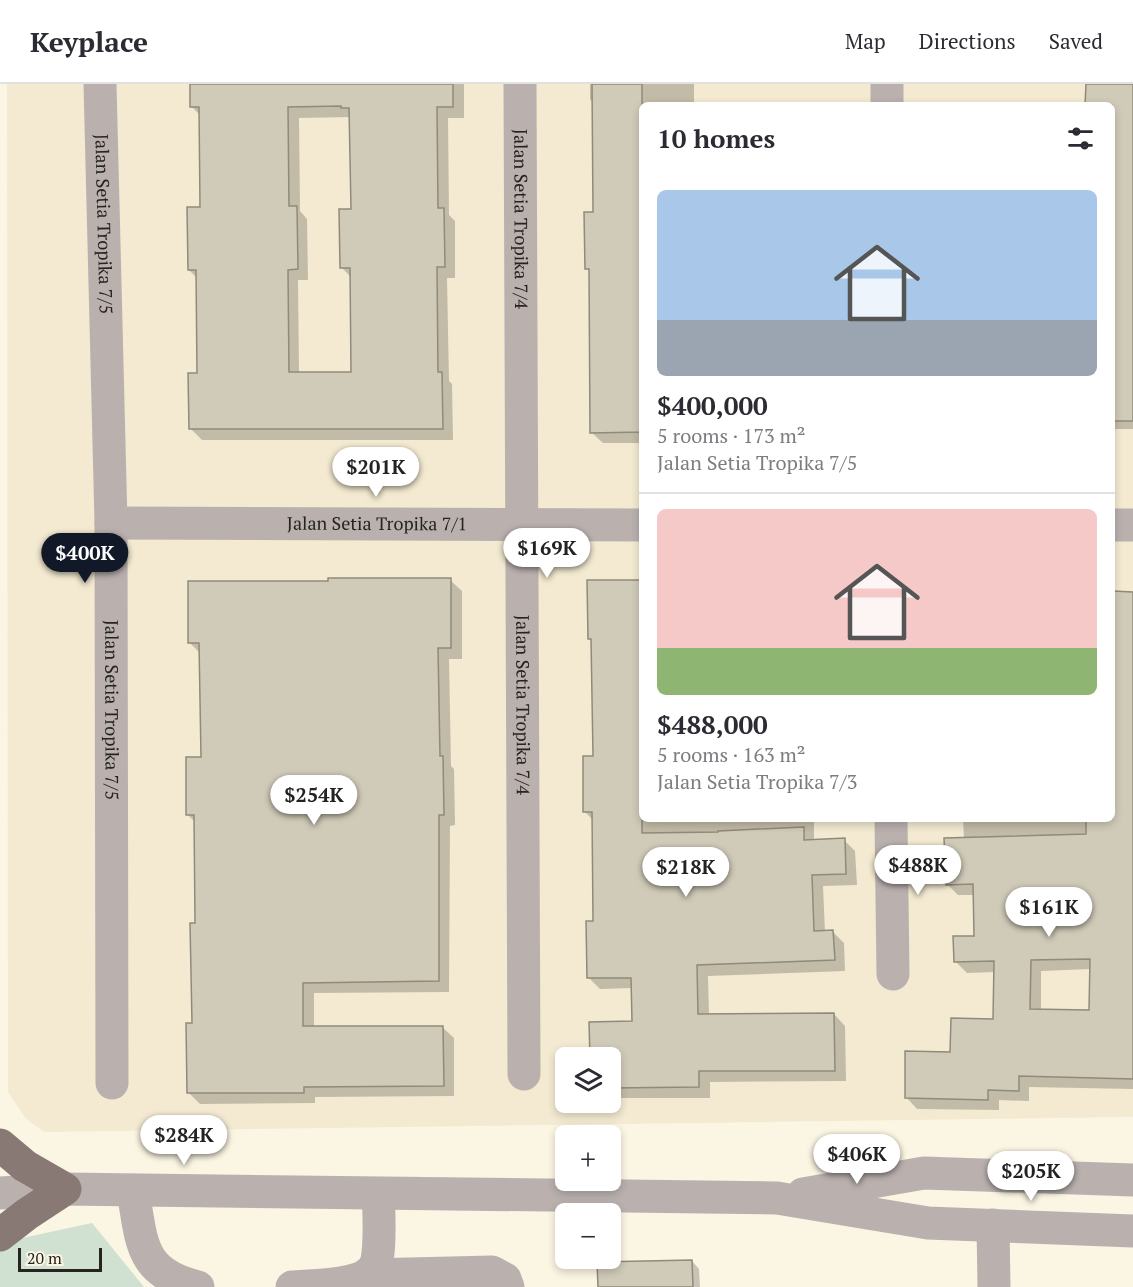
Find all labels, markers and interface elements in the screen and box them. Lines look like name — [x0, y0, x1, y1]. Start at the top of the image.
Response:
text: Keyplace — [30, 23, 148, 60]
text: Map — [845, 27, 886, 55]
text: Directions — [919, 27, 1016, 55]
text: Saved — [1049, 27, 1103, 55]
text: 10 homes — [657, 121, 775, 155]
icon: filters — [1064, 122, 1097, 155]
street label: Jalan Setia Tropika 7/4 — [509, 129, 534, 310]
street label: Jalan Setia Tropika 7/5 — [90, 133, 119, 314]
icon: home — [823, 229, 931, 337]
text: $400,000 — [657, 388, 768, 422]
text: 5 rooms · 173 m² — [657, 422, 805, 449]
pin: $201K — [334, 447, 418, 498]
text: Jalan Setia Tropika 7/5 — [657, 449, 857, 476]
text: $201K — [346, 453, 406, 480]
street label: Jalan Setia Tropika 7/1 — [287, 511, 467, 535]
pin: $169K — [505, 528, 589, 579]
pin: $400K — [43, 533, 127, 584]
text: $169K — [517, 534, 577, 561]
text: $400K — [55, 539, 115, 566]
icon: home — [823, 548, 931, 656]
street label: Jalan Setia Tropika 7/4 — [511, 615, 536, 796]
street label: Jalan Setia Tropika 7/5 — [100, 620, 124, 800]
text: $488,000 — [657, 707, 768, 741]
text: 5 rooms · 163 m² — [657, 741, 805, 768]
text: Jalan Setia Tropika 7/3 — [657, 768, 857, 795]
pin: $254K — [272, 775, 356, 826]
text: $254K — [284, 781, 344, 808]
pin: $488K — [876, 845, 960, 896]
pin: $218K — [644, 847, 728, 898]
text: $488K — [888, 851, 948, 878]
text: $218K — [656, 853, 716, 880]
pin: $161K — [1007, 887, 1091, 938]
text: $161K — [1019, 893, 1079, 920]
map controls — [555, 1047, 621, 1269]
button: layers — [555, 1047, 621, 1113]
pin: $284K — [142, 1115, 226, 1166]
text: $284K — [154, 1121, 214, 1148]
button: + — [555, 1125, 621, 1191]
pin: $406K — [815, 1134, 899, 1185]
text: $406K — [827, 1140, 887, 1167]
pin: $205K — [989, 1151, 1073, 1202]
text: $205K — [1001, 1157, 1061, 1184]
button: − — [555, 1203, 621, 1269]
scale bar — [18, 1245, 102, 1272]
text: 20 m — [27, 1247, 62, 1269]

